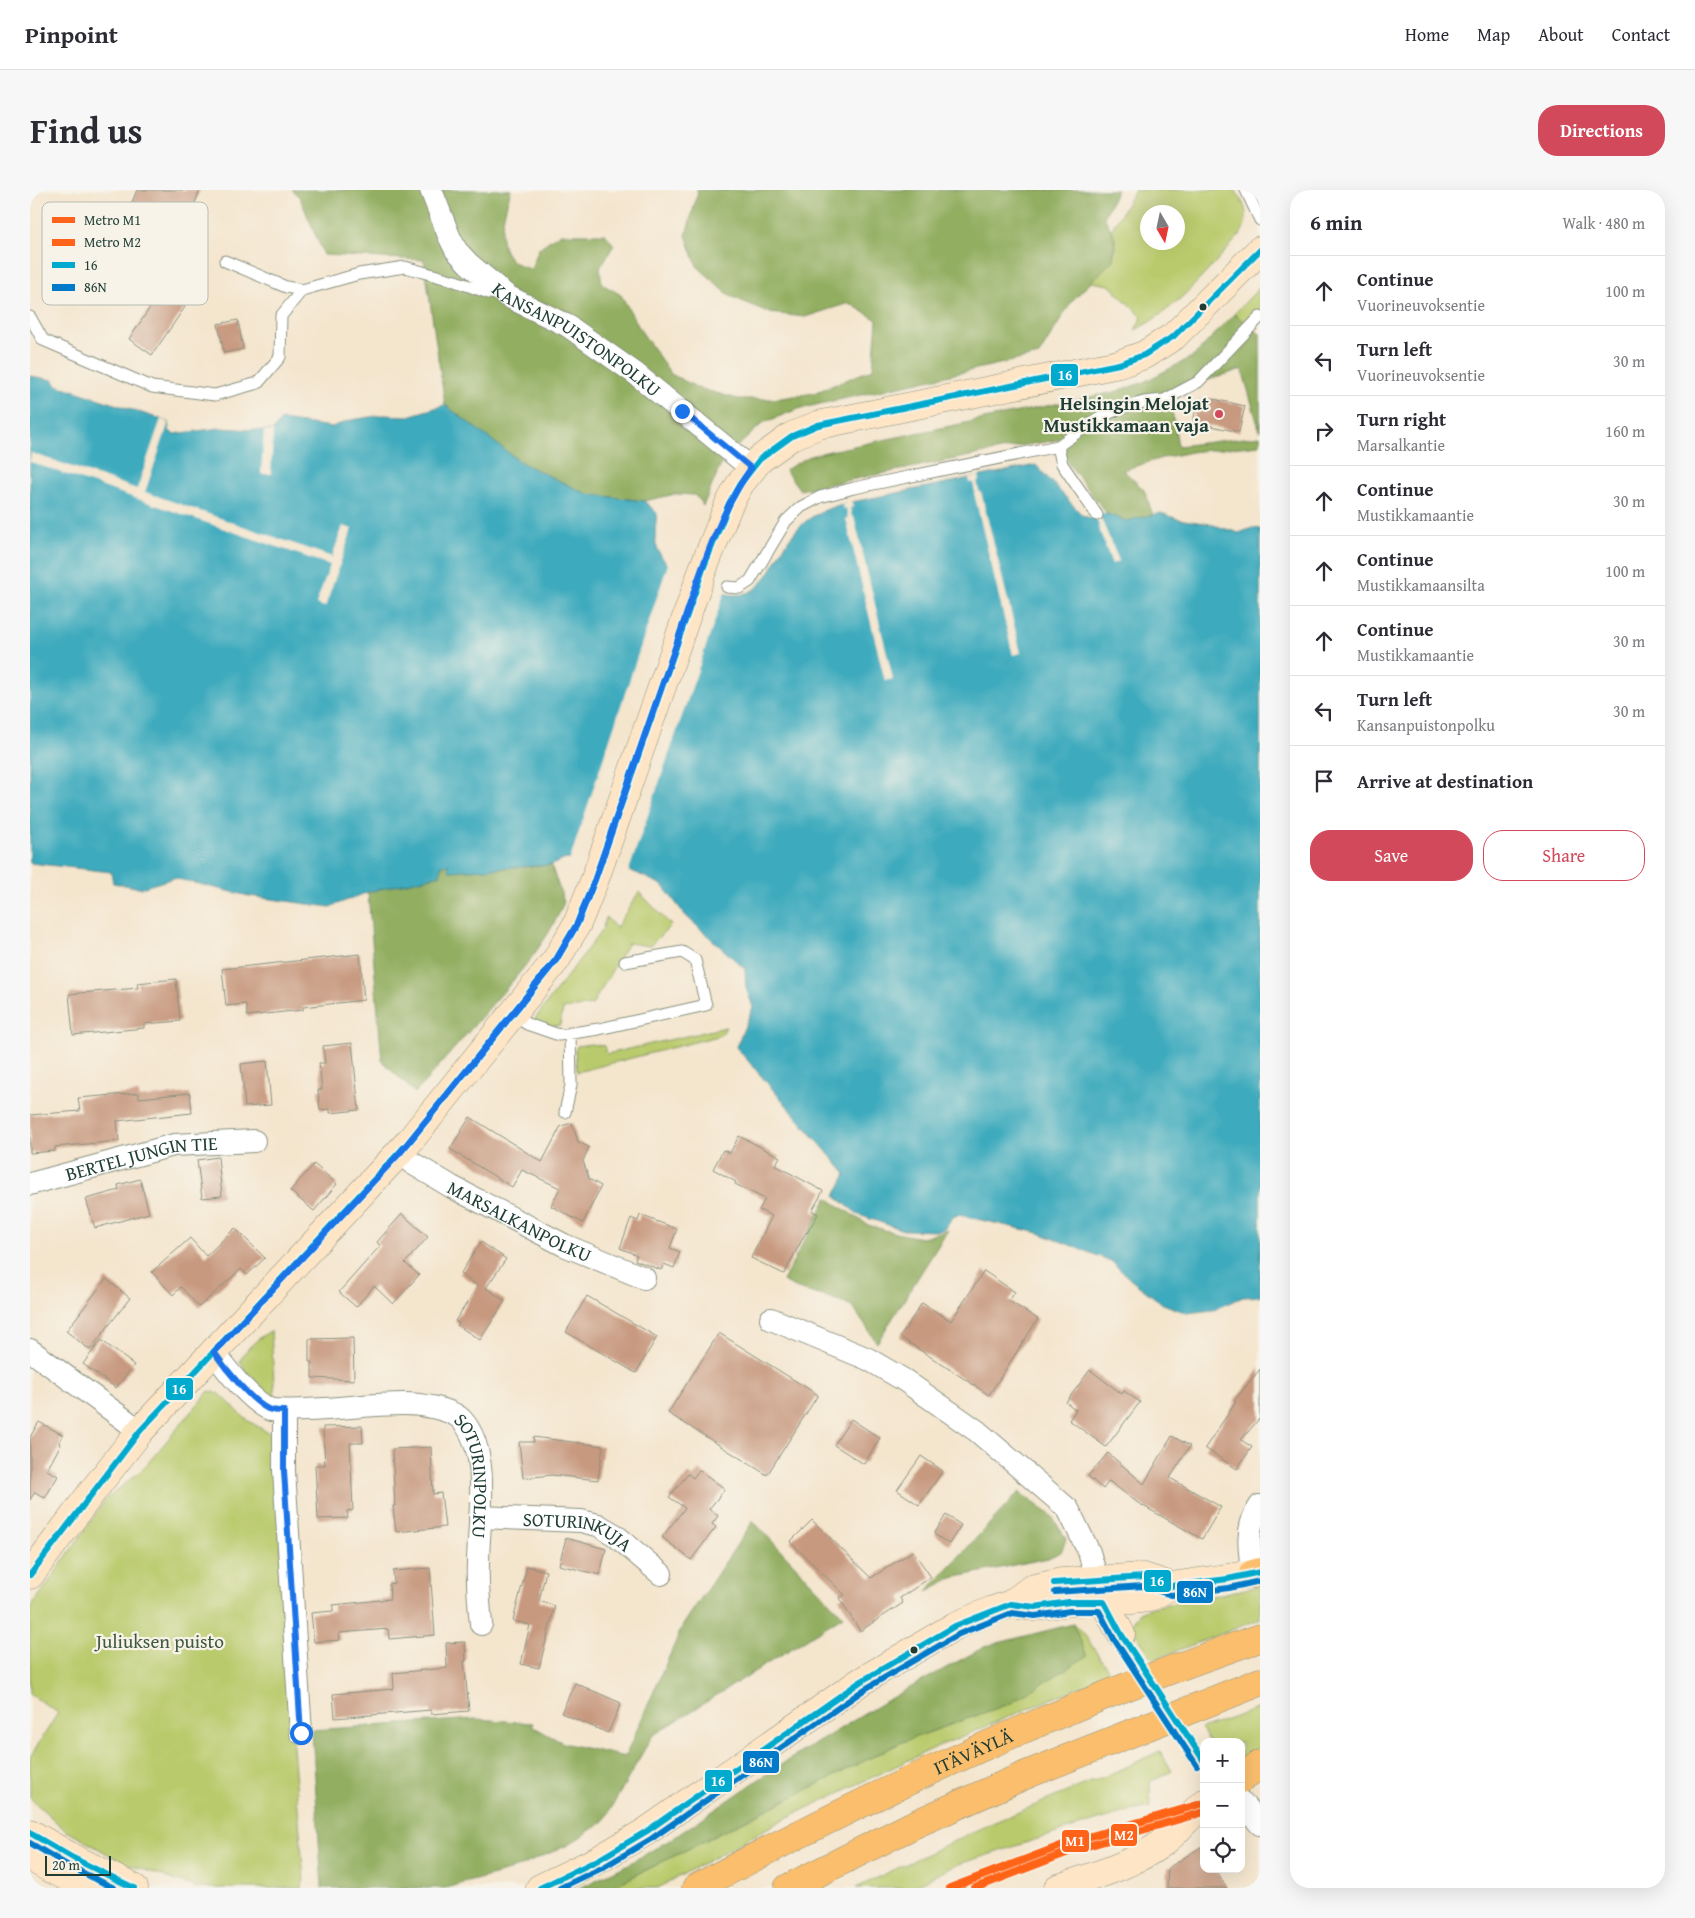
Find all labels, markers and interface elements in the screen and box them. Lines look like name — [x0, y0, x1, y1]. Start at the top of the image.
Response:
text: Pinpoint — [25, 17, 118, 52]
text: Home — [1405, 21, 1449, 48]
text: Map — [1477, 21, 1510, 48]
text: About — [1538, 21, 1584, 48]
text: Contact — [1612, 21, 1670, 48]
text: Find us — [30, 105, 143, 156]
button: Directions — [1538, 105, 1665, 156]
legend — [42, 202, 208, 305]
north arrow — [1140, 205, 1185, 250]
text: 6 min — [1310, 207, 1362, 238]
text: Metro M1 — [84, 210, 141, 230]
text: Walk · 480 m — [1562, 211, 1645, 235]
text: Metro M2 — [84, 232, 141, 252]
text: 16 — [84, 255, 98, 275]
text: Continue — [1357, 265, 1434, 293]
street label: KANSANPUISTONPOLKU — [486, 275, 667, 403]
text: 86N — [84, 277, 107, 297]
icon: ahead — [1310, 277, 1338, 305]
text: 100 m — [1605, 279, 1645, 303]
text: Vuorineuvoksentie — [1357, 293, 1485, 317]
unlabelled marker — [1198, 302, 1208, 312]
text: Turn left — [1357, 335, 1432, 363]
icon: left — [1310, 347, 1338, 375]
text: 30 m — [1613, 349, 1645, 373]
line badge: 16 — [1050, 363, 1079, 387]
text: Vuorineuvoksentie — [1357, 363, 1485, 387]
text: 16 — [1058, 365, 1072, 385]
place label: Helsingin Melojat Mustikkamaan vaja — [1044, 389, 1210, 439]
route end — [671, 400, 694, 423]
text: Turn right — [1357, 405, 1446, 433]
marker: Helsingin Melojat Mustikkamaan vaja — [1213, 408, 1225, 420]
icon: right — [1310, 417, 1338, 445]
text: 160 m — [1605, 419, 1645, 443]
text: Marsalkantie — [1357, 433, 1445, 457]
text: Continue — [1357, 475, 1434, 503]
icon: ahead — [1310, 487, 1338, 515]
text: 30 m — [1613, 489, 1645, 513]
text: Mustikkamaantie — [1357, 503, 1474, 527]
text: Continue — [1357, 545, 1434, 573]
icon: ahead — [1310, 557, 1338, 585]
text: 100 m — [1605, 559, 1645, 583]
text: Mustikkamaansilta — [1357, 573, 1485, 597]
text: Continue — [1357, 615, 1434, 643]
icon: ahead — [1310, 627, 1338, 655]
text: 30 m — [1613, 629, 1645, 653]
text: Mustikkamaantie — [1357, 643, 1474, 667]
text: Turn left — [1357, 685, 1432, 713]
icon: left — [1310, 697, 1338, 725]
text: 30 m — [1613, 699, 1645, 723]
text: Kansanpuistonpolku — [1357, 713, 1495, 737]
icon: arrive — [1310, 767, 1338, 795]
text: Arrive at destination — [1357, 767, 1533, 795]
button: Save — [1310, 830, 1473, 881]
button: Share — [1483, 830, 1645, 881]
street label: BERTEL JUNGIN TIE — [62, 1129, 219, 1188]
street label: MARSALKANPOLKU — [443, 1173, 596, 1269]
line badge: 16 — [165, 1377, 194, 1401]
text: 16 — [172, 1379, 186, 1399]
street label: SOTURINPOLKU — [448, 1406, 495, 1539]
street label: SOTURINKUJA — [522, 1505, 639, 1558]
line badge: 16 — [1143, 1569, 1172, 1593]
text: 16 — [1150, 1571, 1164, 1591]
line badge: 86N — [1176, 1580, 1214, 1604]
text: 86N — [1183, 1582, 1208, 1602]
park label: Juliuksen puisto — [94, 1627, 224, 1655]
unlabelled marker — [909, 1645, 919, 1655]
street label: ITÄVÄYLÄ — [929, 1721, 1018, 1781]
route start — [290, 1722, 313, 1745]
map controls — [1200, 1738, 1245, 1873]
button: + — [1200, 1738, 1245, 1783]
line badge: 86N — [742, 1750, 780, 1774]
text: 86N — [749, 1752, 774, 1772]
line badge: 16 — [704, 1769, 733, 1793]
text: 16 — [711, 1771, 725, 1791]
button: − — [1200, 1783, 1245, 1828]
line badge: M2 — [1110, 1823, 1138, 1847]
text: M2 — [1114, 1825, 1134, 1845]
button: locate — [1200, 1828, 1245, 1873]
line badge: M1 — [1061, 1829, 1090, 1853]
text: M1 — [1065, 1831, 1085, 1851]
scale bar — [45, 1853, 111, 1876]
text: 20 m — [52, 1855, 80, 1875]

